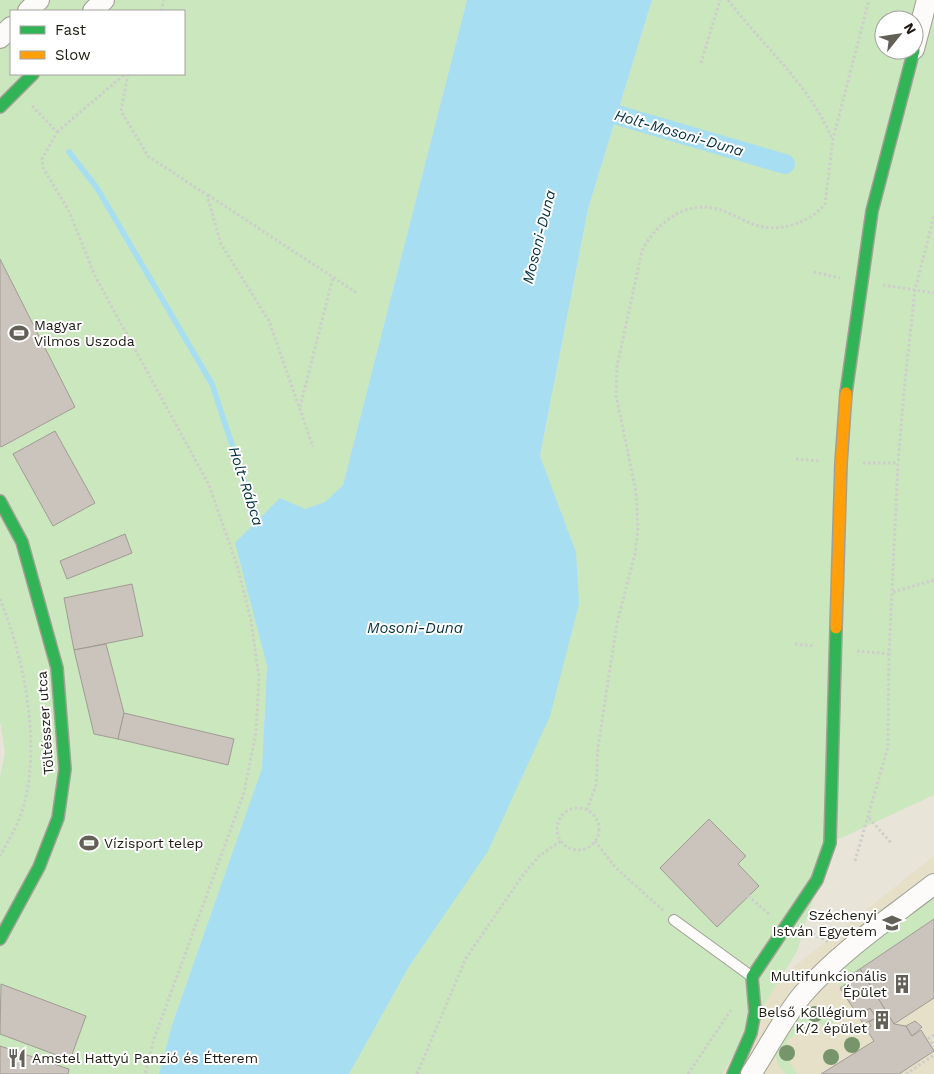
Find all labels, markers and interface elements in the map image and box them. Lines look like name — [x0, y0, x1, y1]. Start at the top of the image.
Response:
legend — [10, 10, 185, 75]
north arrow — [874, 10, 924, 60]
text: N — [901, 20, 920, 37]
text: Fast — [55, 21, 87, 39]
text: Slow — [55, 46, 91, 64]
water label: Holt-Mosoni-Duna — [612, 106, 746, 160]
water label: Mosoni-Duna — [519, 188, 559, 286]
place label: Magyar Vilmos Uszoda — [34, 317, 135, 349]
sports icon: Magyar Vilmos Uszoda — [8, 322, 30, 344]
water label: Holt-Rábca — [225, 444, 267, 528]
water label: Mosoni-Duna — [367, 619, 463, 637]
street label: Töltésszer utca — [33, 671, 57, 775]
sports icon: Vízisport telep — [78, 832, 100, 854]
place label: Vízisport telep — [104, 835, 203, 851]
place label: Széchenyi István Egyetem — [773, 907, 877, 939]
school or university icon: Széchenyi István Egyetem — [881, 912, 903, 934]
place label: Multifunkcionális Épület — [770, 968, 887, 1000]
building icon: Multifunkcionális Épület — [891, 973, 913, 995]
place label: Belső Kollégium K/2 épület — [758, 1004, 867, 1036]
building icon: Belső Kollégium K/2 épület — [871, 1009, 893, 1031]
restaurant icon: Amstel Hattyú Panzió és Étterem — [6, 1047, 28, 1069]
place label: Amstel Hattyú Panzió és Étterem — [32, 1050, 258, 1066]

